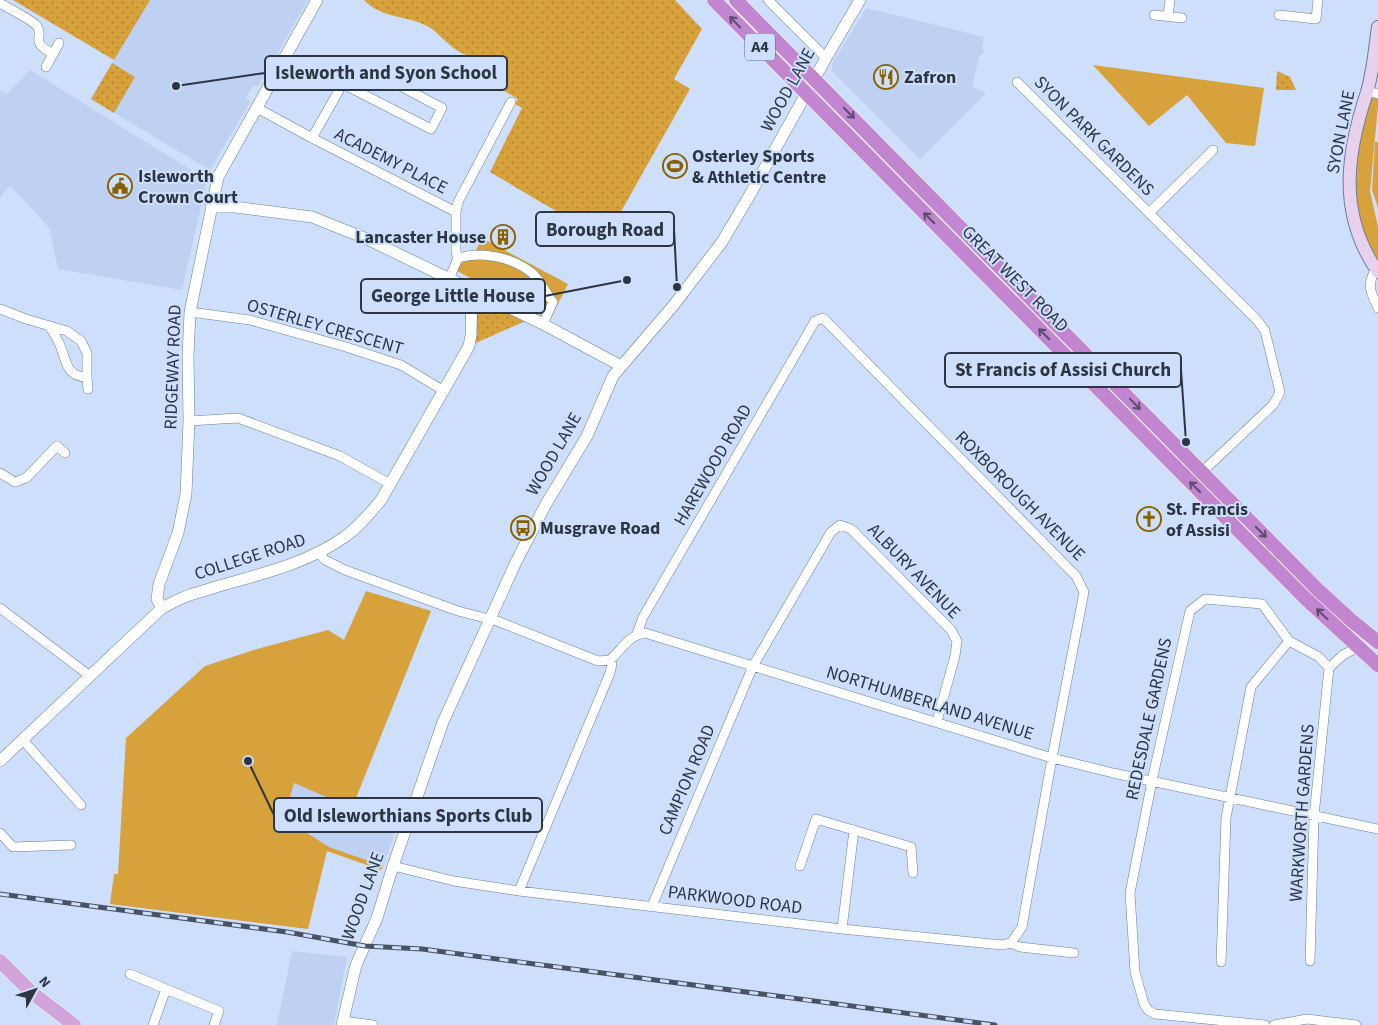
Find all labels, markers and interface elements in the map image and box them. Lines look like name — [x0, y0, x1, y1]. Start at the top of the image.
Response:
one-way arrow — [729, 16, 741, 28]
road number: A4 — [745, 34, 775, 61]
street label: WOOD LANE — [755, 44, 821, 136]
callout: Isleworth and Syon School — [265, 56, 507, 90]
text: Isleworth and Syon School — [275, 60, 497, 87]
restaurant icon: Zafron — [873, 64, 899, 90]
place label: Zafron — [904, 65, 956, 90]
street label: SYON PARK GARDENS — [1028, 70, 1160, 202]
street label: SYON LANE — [1321, 88, 1361, 176]
one-way arrow — [843, 107, 855, 119]
street label: ACADEMY PLACE — [330, 122, 452, 200]
place label: Osterley Sports & Athletic Centre — [692, 144, 826, 190]
sports icon: Osterley Sports & Athletic Centre — [662, 153, 688, 179]
place label: Isleworth Crown Court — [138, 164, 238, 210]
public building icon: Isleworth Crown Court — [107, 173, 133, 199]
callout: Borough Road — [536, 212, 674, 246]
one-way arrow — [924, 213, 936, 225]
text: Borough Road — [546, 217, 664, 244]
street label: GREAT WEST ROAD — [956, 220, 1074, 338]
building icon: Lancaster House — [490, 224, 516, 250]
place label: Lancaster House — [355, 225, 486, 250]
callout: George Little House — [361, 279, 545, 313]
text: George Little House — [371, 283, 535, 310]
street label: OSTERLEY CRESCENT — [244, 293, 406, 361]
street label: RIDGEWAY ROAD — [158, 304, 188, 430]
one-way arrow — [1038, 328, 1050, 340]
callout: St Francis of Assisi Church — [945, 353, 1181, 387]
text: St Francis of Assisi Church — [955, 357, 1171, 384]
one-way arrow — [1128, 397, 1140, 409]
street label: HAREWOOD ROAD — [668, 400, 758, 530]
street label: WOOD LANE — [520, 408, 588, 500]
street label: ROXBOROUGH AVENUE — [949, 425, 1091, 567]
one-way arrow — [1189, 481, 1201, 493]
place label: St. Francis of Assisi — [1166, 497, 1248, 543]
church icon: St. Francis of Assisi — [1136, 506, 1162, 532]
bus stop icon: Musgrave Road — [510, 515, 536, 541]
place label: Musgrave Road — [540, 516, 660, 541]
street label: ALBURY AVENUE — [862, 518, 966, 624]
one-way arrow — [1255, 525, 1267, 538]
street label: COLLEGE ROAD — [191, 527, 309, 587]
one-way arrow — [1316, 608, 1329, 620]
street label: REDESDALE GARDENS — [1120, 636, 1178, 802]
street label: NORTHUMBERLAND AVENUE — [823, 659, 1037, 747]
street label: CAMPION ROAD — [652, 721, 722, 839]
street label: WARKWORTH GARDENS — [1283, 723, 1321, 903]
callout: Old Isleworthians Sports Club — [274, 798, 542, 832]
text: Old Isleworthians Sports Club — [284, 803, 532, 830]
street label: WOOD LANE — [335, 848, 391, 944]
street label: PARKWOOD ROAD — [666, 879, 804, 921]
north arrow — [10, 965, 60, 1015]
text: N — [34, 972, 55, 992]

